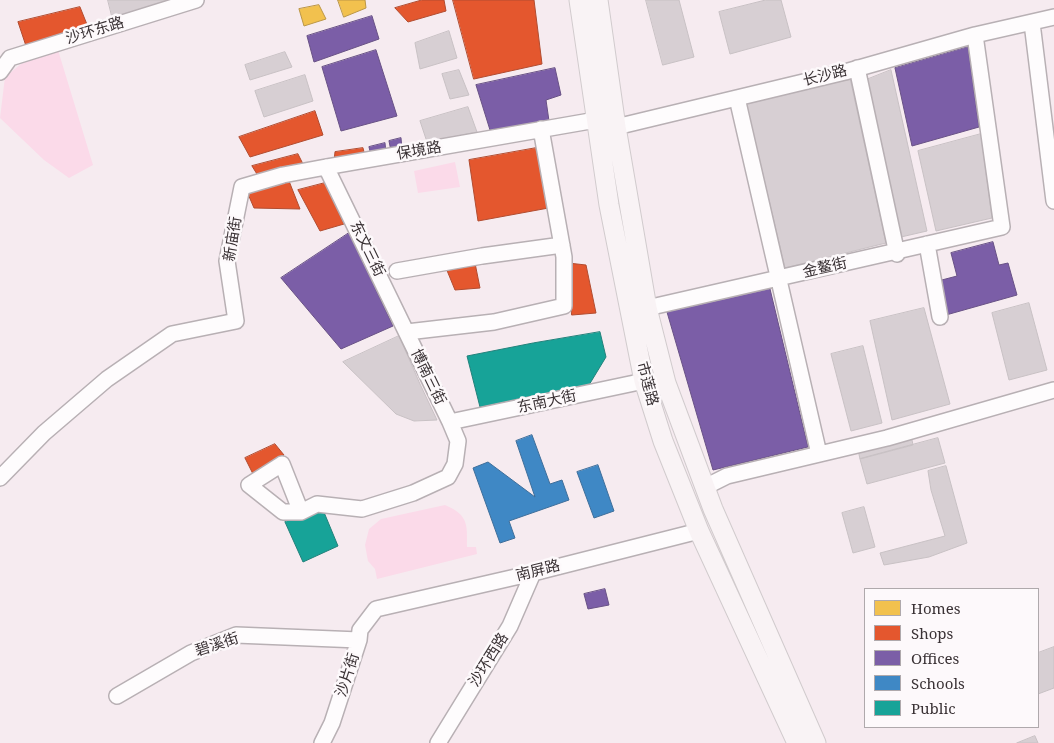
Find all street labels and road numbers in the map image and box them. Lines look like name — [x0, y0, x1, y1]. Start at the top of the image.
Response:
street label: 沙环东路 — [64, 14, 126, 48]
street label: 长沙路 — [801, 62, 849, 90]
street label: 保境路 — [395, 138, 443, 164]
street label: 新庙街 — [221, 215, 245, 263]
street label: 东文三街 — [346, 218, 388, 280]
street label: 金鳌街 — [801, 254, 849, 282]
street label: 博南三街 — [407, 346, 449, 408]
street label: 市莲路 — [632, 360, 662, 408]
street label: 东南大街 — [516, 387, 578, 417]
street label: 南屏路 — [514, 557, 562, 585]
street label: 碧溪街 — [193, 629, 241, 661]
street label: 沙环西路 — [465, 630, 513, 690]
street label: 沙片街 — [332, 651, 364, 699]

